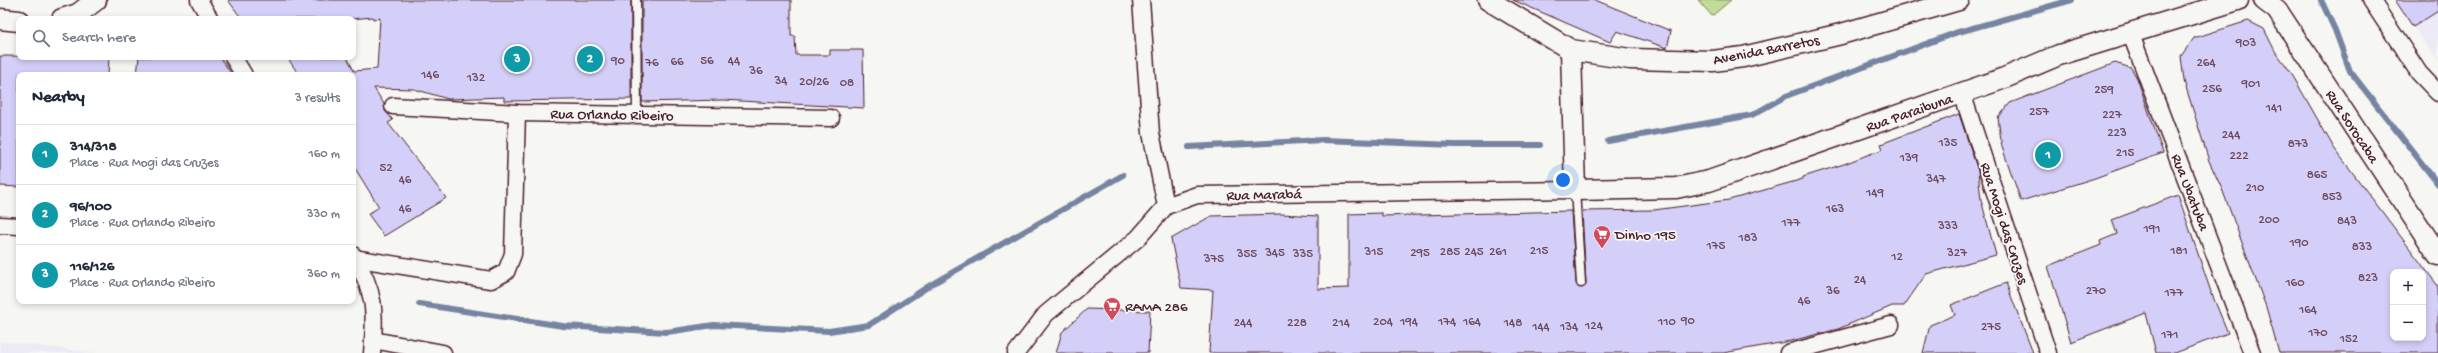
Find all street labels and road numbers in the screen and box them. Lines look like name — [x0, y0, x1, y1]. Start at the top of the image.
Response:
street label: Avenida Barretos — [1712, 32, 1822, 70]
street label: Rua Sorocaba — [2321, 87, 2382, 168]
street label: Rua Paraibuna — [1864, 90, 1956, 137]
street label: Rua Orlando Ribeiro — [550, 106, 674, 126]
street label: Rua Ubatuba — [2166, 152, 2212, 234]
street label: Rua Mogi das Cruzes — [1975, 161, 2031, 287]
street label: Rua Marabá — [1226, 186, 1303, 206]

